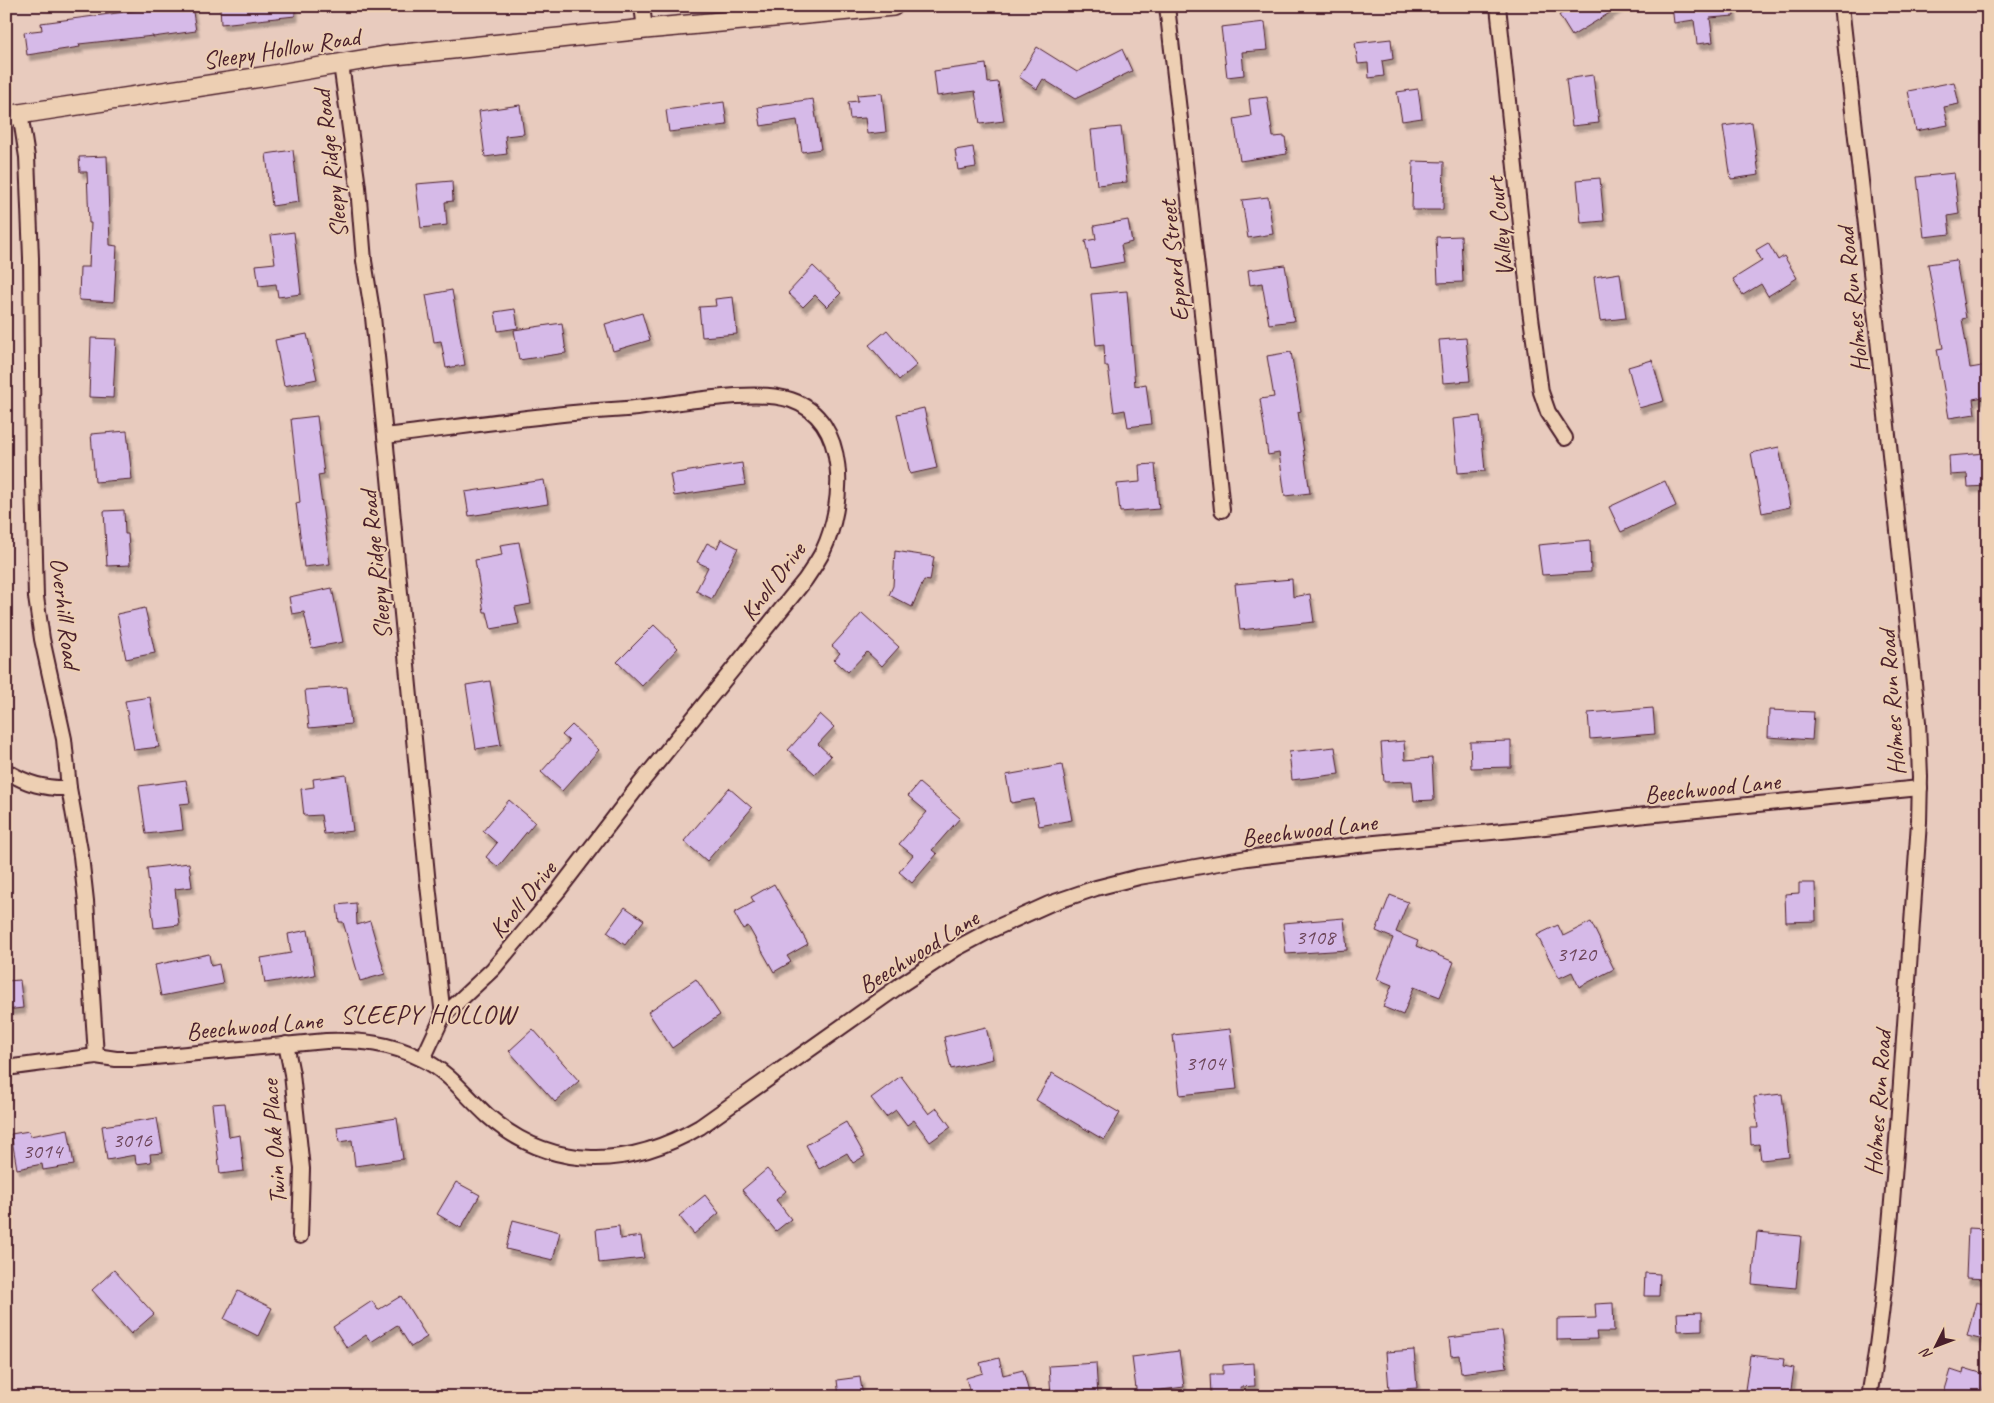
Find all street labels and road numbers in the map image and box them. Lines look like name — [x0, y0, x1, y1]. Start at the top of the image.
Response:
street label: Sleepy Hollow Road — [200, 20, 366, 77]
street label: Sleepy Ridge Road — [306, 85, 356, 240]
street label: Valley Court — [1479, 173, 1521, 278]
street label: Eppard Street — [1151, 196, 1196, 323]
street label: Holmes Run Road — [1829, 222, 1877, 374]
street label: Sleepy Ridge Road — [352, 486, 400, 641]
street label: Knoll Drive — [733, 534, 814, 627]
street label: Overhill Road — [42, 556, 88, 674]
street label: Holmes Run Road — [1871, 625, 1913, 777]
street label: Beechwood Lane — [1643, 765, 1783, 811]
street label: Beechwood Lane — [1240, 806, 1380, 854]
street label: Knoll Drive — [482, 853, 565, 945]
street label: Beechwood Lane — [852, 901, 986, 1001]
street label: Beechwood Lane — [185, 1004, 325, 1048]
street label: Holmes Run Road — [1857, 1025, 1899, 1177]
street label: Twin Oak Place — [254, 1077, 294, 1205]

